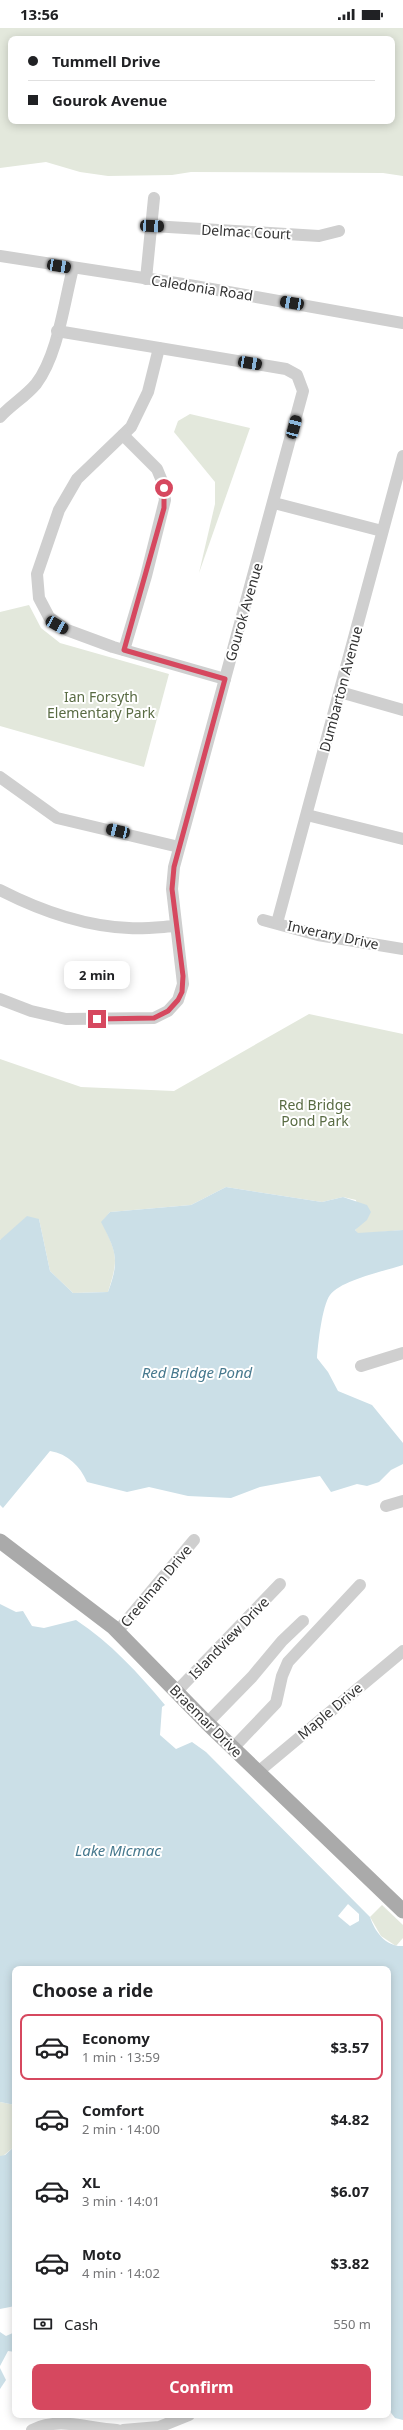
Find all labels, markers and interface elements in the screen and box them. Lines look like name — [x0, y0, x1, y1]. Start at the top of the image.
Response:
text: 13:56 — [20, 4, 59, 24]
text: Tummell Drive — [52, 51, 160, 71]
text: Gourok Avenue — [52, 90, 167, 110]
car — [140, 219, 164, 233]
street label: Delmac Court — [201, 220, 291, 243]
car — [46, 258, 72, 274]
street label: Caledonia Road — [150, 270, 254, 305]
car — [279, 295, 305, 311]
car — [237, 355, 263, 371]
car — [285, 414, 303, 440]
route start — [155, 479, 173, 497]
street label: Gourok Avenue — [220, 560, 267, 663]
car — [44, 614, 70, 636]
street label: Dumbarton Avenue — [315, 624, 366, 754]
park label: Ian Forsyth Elementary Park — [47, 687, 156, 722]
car — [105, 822, 131, 840]
street label: Inverary Drive — [286, 916, 381, 953]
callout: 2 min — [64, 961, 130, 989]
text: 2 min — [79, 966, 115, 984]
route end — [88, 1010, 106, 1028]
park label: Red Bridge Pond Park — [279, 1095, 351, 1130]
water label: Red Bridge Pond — [142, 1362, 253, 1382]
street label: Creelman Drive — [116, 1541, 196, 1631]
street label: Islandview Drive — [184, 1592, 273, 1683]
street label: Maple Drive — [293, 1678, 366, 1743]
street label: Braemar Drive — [166, 1680, 247, 1761]
water label: Lake Micmac — [75, 1840, 161, 1860]
text: Choose a ride — [32, 1978, 153, 2002]
text: Economy — [82, 2028, 150, 2048]
icon: car — [34, 2029, 70, 2065]
text: $3.57 — [330, 2037, 369, 2057]
text: 1 min · 13:59 — [82, 2048, 160, 2066]
text: Comfort — [82, 2100, 144, 2120]
icon: car — [34, 2101, 70, 2137]
text: $4.82 — [330, 2109, 369, 2129]
text: 2 min · 14:00 — [82, 2120, 160, 2138]
text: XL — [82, 2172, 100, 2192]
icon: car — [34, 2173, 70, 2209]
text: $6.07 — [330, 2181, 369, 2201]
text: 3 min · 14:01 — [82, 2192, 160, 2210]
text: Moto — [82, 2244, 121, 2264]
icon: car — [34, 2245, 70, 2281]
text: $3.82 — [330, 2253, 369, 2273]
text: 4 min · 14:02 — [82, 2264, 160, 2282]
icon: cash — [32, 2313, 54, 2335]
text: Cash — [64, 2314, 98, 2334]
text: 550 m — [333, 2315, 371, 2333]
button: Confirm — [32, 2364, 371, 2410]

